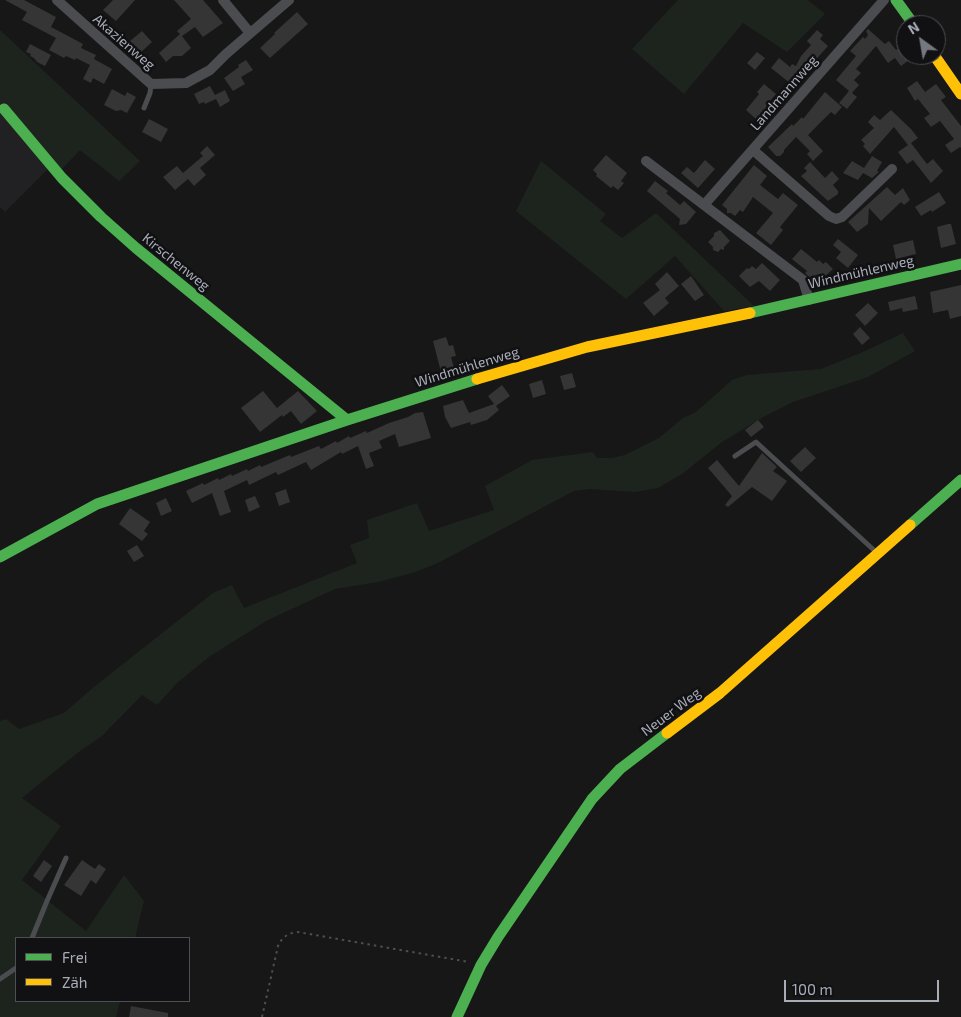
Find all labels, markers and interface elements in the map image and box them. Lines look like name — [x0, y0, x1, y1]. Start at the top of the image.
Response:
street label: Akazienweg — [90, 11, 158, 73]
north arrow — [896, 15, 946, 65]
text: N — [905, 18, 922, 38]
street label: Landmannweg — [747, 52, 821, 134]
street label: Kirschenweg — [139, 230, 213, 294]
street label: Windmühlenweg — [807, 252, 915, 292]
street label: Windmühlenweg — [413, 343, 521, 391]
street label: Neuer Weg — [638, 684, 704, 740]
legend — [15, 937, 190, 1002]
text: Frei — [62, 948, 87, 966]
scale bar — [786, 970, 941, 1002]
text: Zäh — [62, 973, 87, 991]
text: 100 m — [792, 980, 833, 998]

